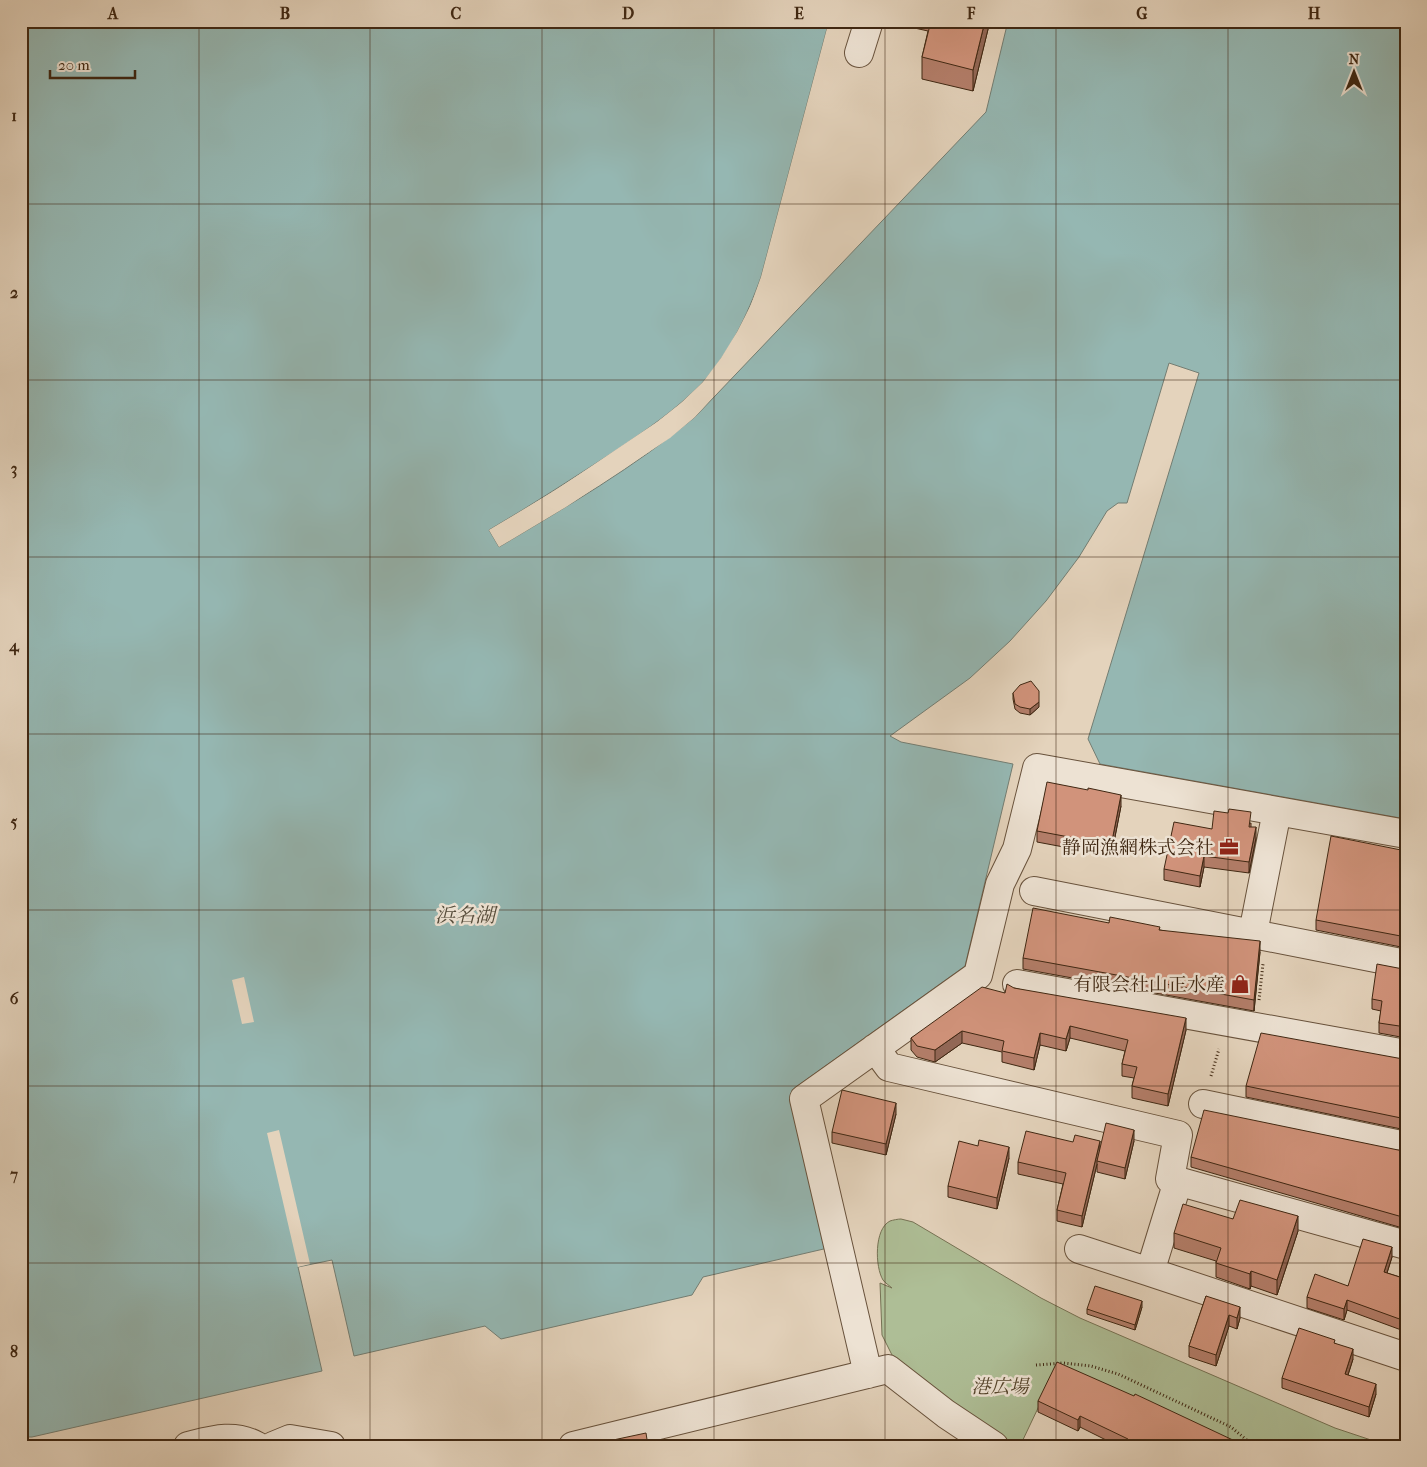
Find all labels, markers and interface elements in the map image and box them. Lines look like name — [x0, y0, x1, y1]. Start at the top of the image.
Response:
text: A — [107, 4, 119, 23]
text: B — [280, 4, 290, 23]
text: C — [451, 4, 462, 23]
text: D — [622, 4, 634, 23]
text: E — [794, 4, 804, 23]
text: F — [966, 4, 976, 23]
text: G — [1136, 4, 1148, 23]
text: H — [1308, 4, 1321, 23]
scale bar — [50, 48, 135, 80]
north arrow — [1330, 48, 1380, 98]
text: N — [1349, 51, 1360, 68]
text: 20 m — [58, 56, 90, 74]
text: 1 — [11, 106, 17, 125]
text: 2 — [10, 283, 18, 302]
text: 3 — [11, 459, 17, 479]
text: 4 — [8, 636, 20, 656]
text: 5 — [11, 812, 18, 831]
office icon: 静岡漁網株式会社 — [1218, 836, 1240, 858]
place label: 静岡漁網株式会社 — [1062, 837, 1214, 859]
water label: 浜名湖 — [435, 904, 498, 927]
shop icon: 有限会社山正水産 — [1229, 973, 1251, 995]
place label: 有限会社山正水産 — [1073, 974, 1225, 996]
text: 6 — [10, 989, 19, 1008]
text: 7 — [9, 1165, 18, 1184]
text: 8 — [10, 1342, 18, 1361]
park label: 港広場 — [971, 1376, 1030, 1398]

